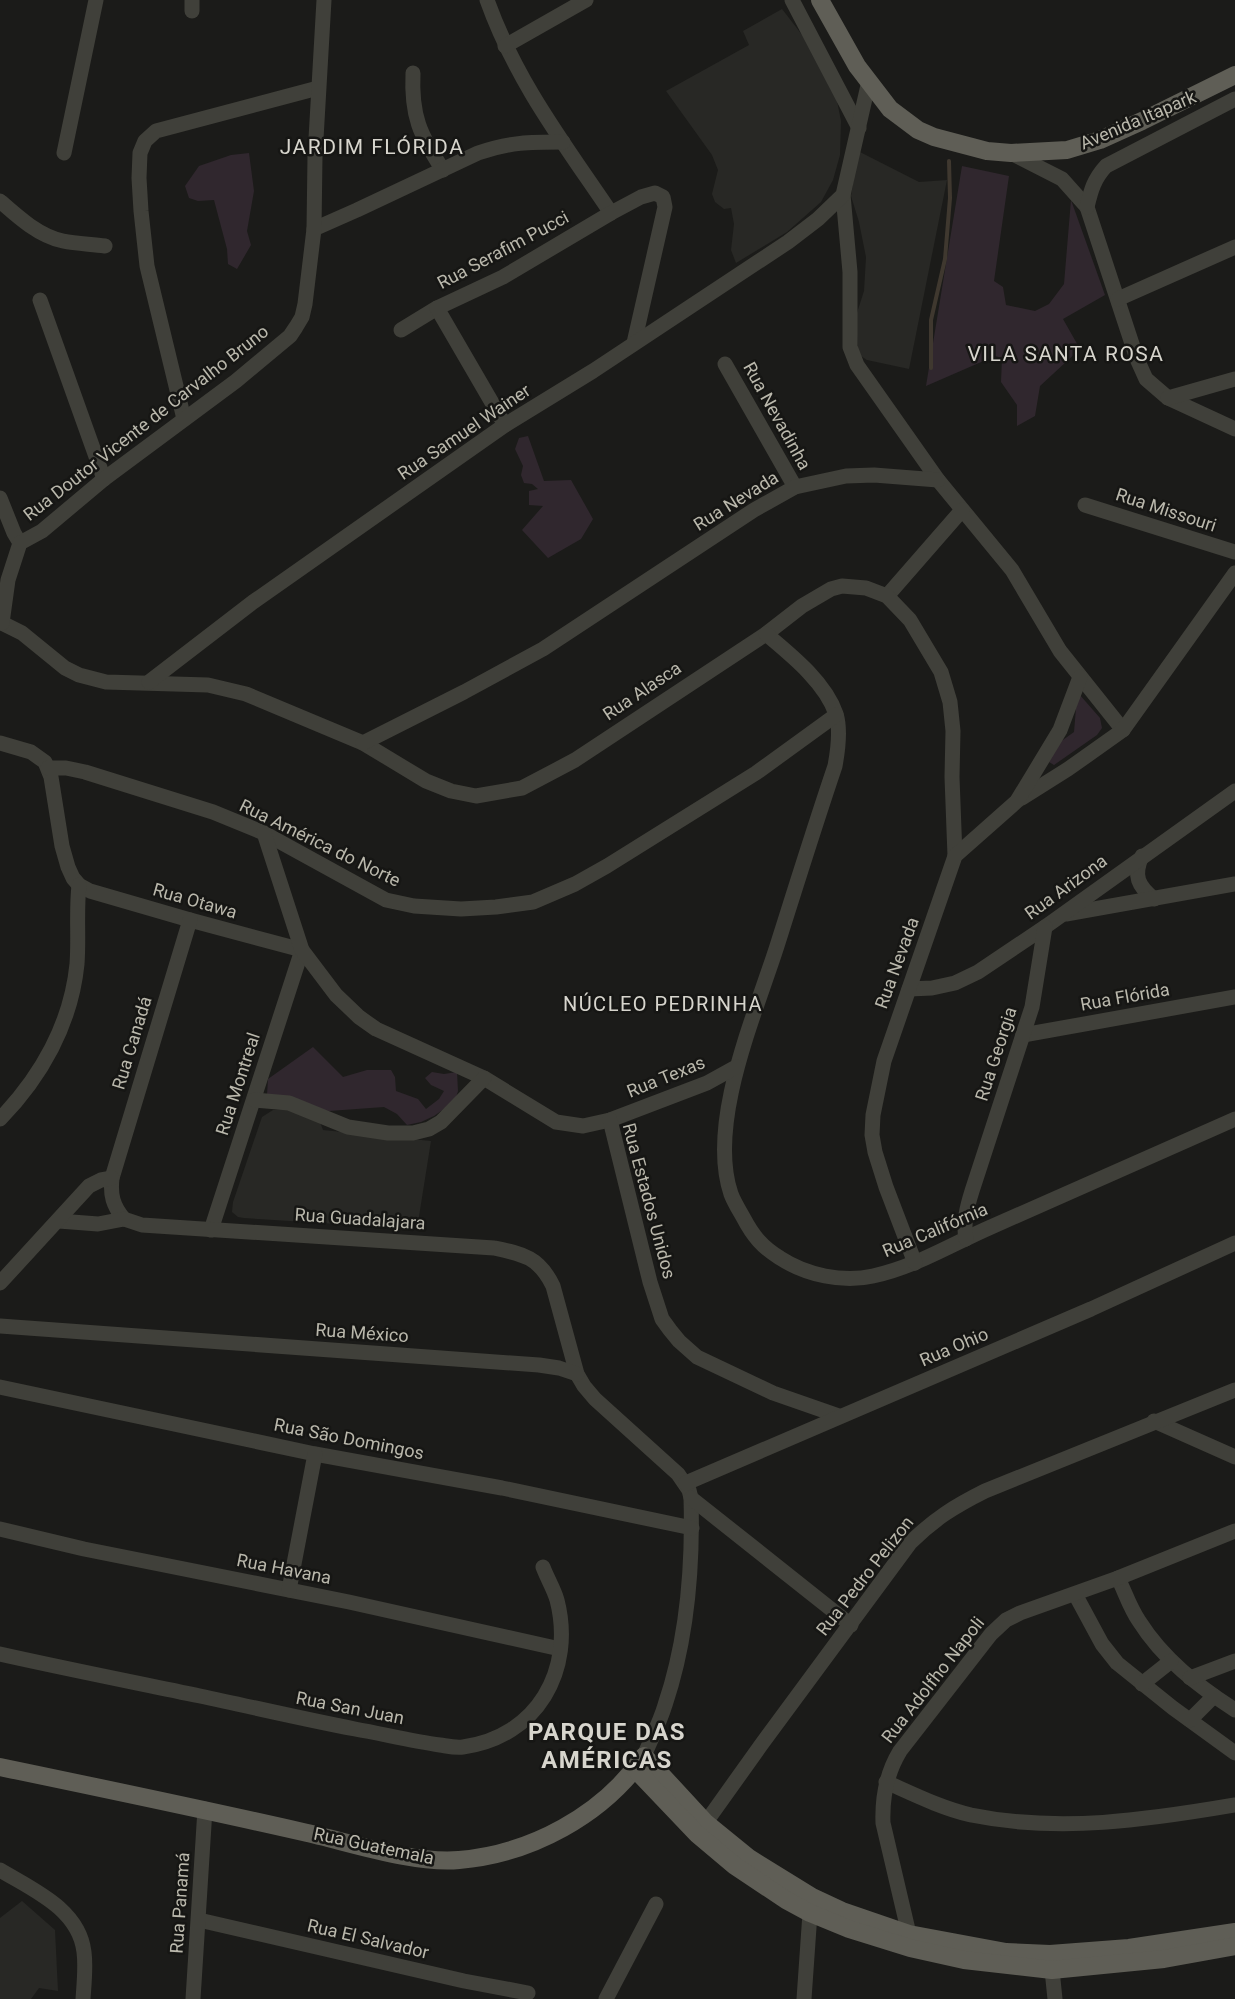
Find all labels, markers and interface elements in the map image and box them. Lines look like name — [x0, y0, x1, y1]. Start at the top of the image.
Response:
street label: Avenida Itapark — [1077, 85, 1200, 153]
district label: JARDIM FLÓRIDA — [280, 135, 464, 159]
street label: Rua Serafim Pucci — [433, 206, 572, 293]
street label: Rua Doutor Vicente de Carvalho Bruno — [19, 320, 272, 525]
district label: VILA SANTA ROSA — [967, 342, 1165, 366]
street label: Rua Nevadinha — [739, 358, 816, 473]
street label: Rua Samuel Wainer — [393, 379, 534, 484]
street label: Rua Nevada — [690, 466, 782, 535]
street label: Rua Missouri — [1113, 483, 1219, 536]
street label: Rua Alasca — [599, 657, 685, 724]
street label: Rua América do Norte — [236, 794, 404, 891]
street label: Rua Arizona — [1021, 850, 1111, 923]
street label: Rua Otawa — [151, 878, 240, 923]
street label: Rua Nevada — [870, 914, 923, 1011]
street label: Rua Flórida — [1079, 978, 1171, 1015]
district label: NÚCLEO PEDRINHA — [563, 992, 763, 1016]
street label: Rua Canadá — [107, 994, 156, 1092]
street label: Rua Georgia — [970, 1004, 1021, 1103]
street label: Rua Montreal — [211, 1030, 264, 1138]
street label: Rua Texas — [624, 1051, 708, 1102]
street label: Rua Estados Unidos — [619, 1121, 680, 1281]
street label: Rua Califórnia — [879, 1198, 991, 1261]
street label: Rua Guadalajara — [294, 1203, 426, 1234]
street label: Rua México — [315, 1319, 409, 1346]
street label: Rua Ohio — [916, 1323, 991, 1370]
street label: Rua São Domingos — [272, 1414, 426, 1463]
street label: Rua Pedro Pelizon — [812, 1512, 918, 1639]
street label: Rua Havana — [235, 1549, 333, 1588]
street label: Rua Adolfho Napoli — [877, 1612, 988, 1747]
street label: Rua San Juan — [294, 1687, 406, 1728]
district label: PARQUE DAS AMÉRICAS — [528, 1718, 686, 1774]
street label: Rua Guatemala — [312, 1823, 436, 1869]
street label: Rua Panamá — [165, 1852, 194, 1954]
street label: Rua El Salvador — [305, 1914, 431, 1963]

